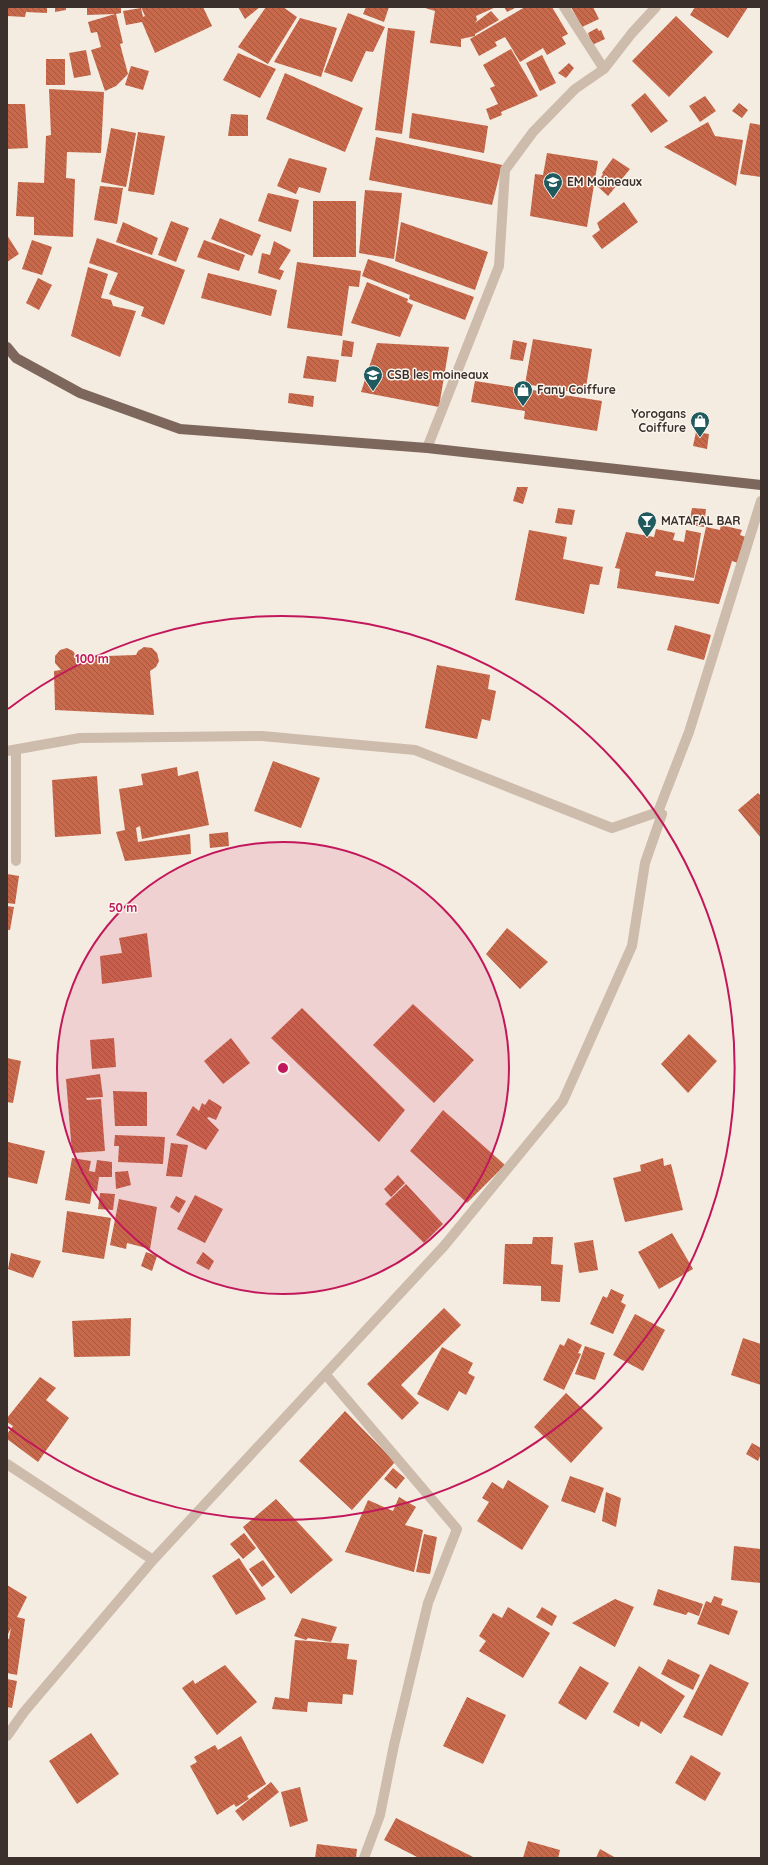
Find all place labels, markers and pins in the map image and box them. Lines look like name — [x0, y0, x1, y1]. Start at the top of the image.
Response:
school or university icon: EM Moineaux — [542, 171, 564, 199]
place label: EM Moineaux — [567, 174, 642, 189]
school or university icon: CSB les moineaux — [362, 364, 384, 392]
place label: CSB les moineaux — [387, 367, 488, 382]
shop icon: Fany Coiffure — [512, 379, 534, 407]
place label: Fany Coiffure — [537, 382, 616, 397]
place label: Yorogans Coiffure — [631, 406, 686, 435]
shop icon: Yorogans Coiffure — [689, 410, 711, 438]
bar icon: MATAFAL BAR — [636, 510, 658, 538]
place label: MATAFAL BAR — [661, 513, 740, 528]
centre of rings — [276, 1061, 290, 1075]

